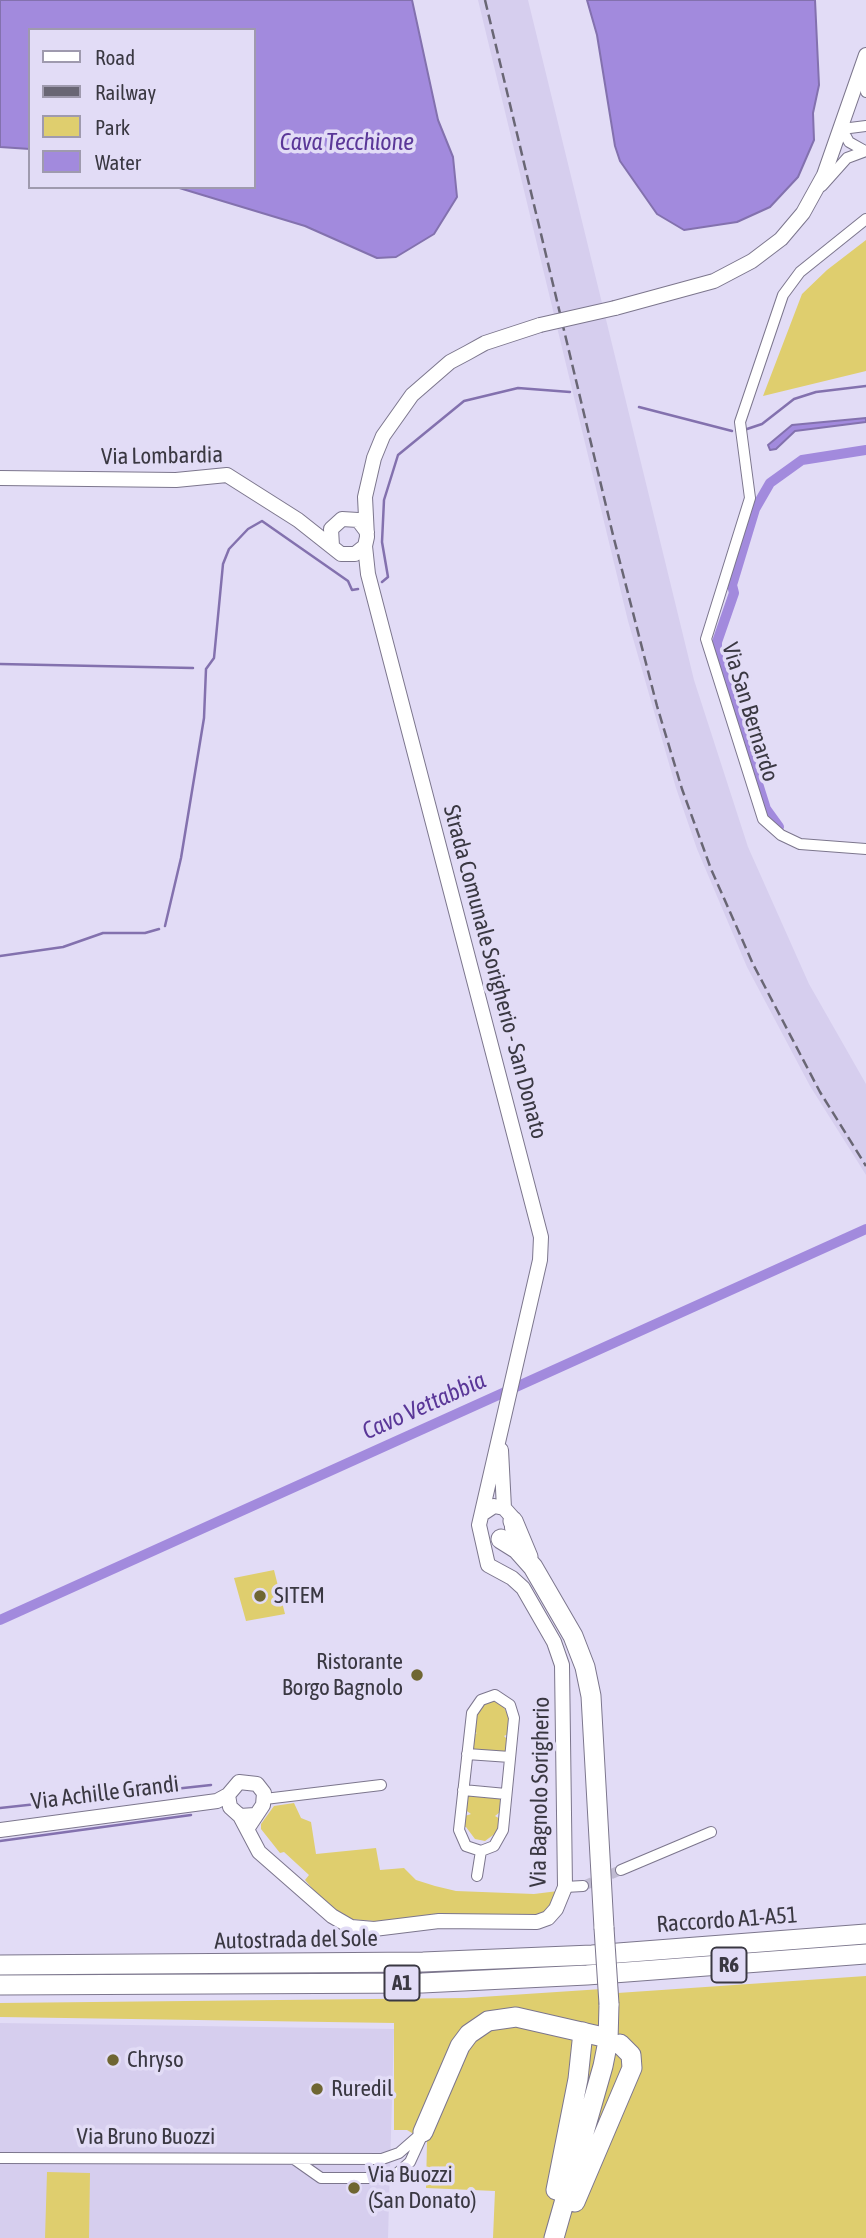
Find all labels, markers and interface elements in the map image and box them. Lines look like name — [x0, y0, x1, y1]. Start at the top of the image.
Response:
legend — [28, 28, 256, 189]
text: Road — [95, 45, 135, 69]
text: Railway — [95, 80, 156, 104]
text: Park — [95, 115, 130, 139]
water label: Cava Tecchione — [280, 128, 414, 156]
text: Water — [95, 150, 141, 174]
street label: Via Lombardia — [101, 441, 223, 471]
street label: Via San Bernardo — [716, 639, 784, 785]
street label: Strada Comunale Sorigherio - San Donato — [437, 802, 553, 1142]
water label: Cavo Vettabbia — [358, 1366, 490, 1446]
place label: SITEM — [274, 1582, 325, 1610]
marker: SITEM — [252, 1588, 268, 1604]
place label: Ristorante Borgo Bagnolo — [282, 1648, 403, 1702]
marker: Ristorante Borgo Bagnolo — [409, 1667, 425, 1683]
street label: Via Bagnolo Sorigherio — [525, 1696, 555, 1888]
street label: Via Achille Grandi — [30, 1770, 180, 1816]
street label: Raccordo A1-A51 — [656, 1901, 798, 1939]
street label: Autostrada del Sole — [214, 1925, 378, 1955]
road number: R6 — [712, 1948, 746, 1982]
road number: A1 — [384, 1966, 420, 2000]
place label: Chryso — [127, 2046, 184, 2074]
marker: Chryso — [105, 2052, 121, 2068]
place label: Ruredil — [331, 2075, 393, 2103]
marker: Ruredil — [309, 2081, 325, 2097]
street label: Via Bruno Buozzi — [77, 2123, 215, 2151]
place label: Via Buozzi (San Donato) — [368, 2161, 476, 2215]
marker: Via Buozzi (San Donato) — [346, 2180, 362, 2196]

